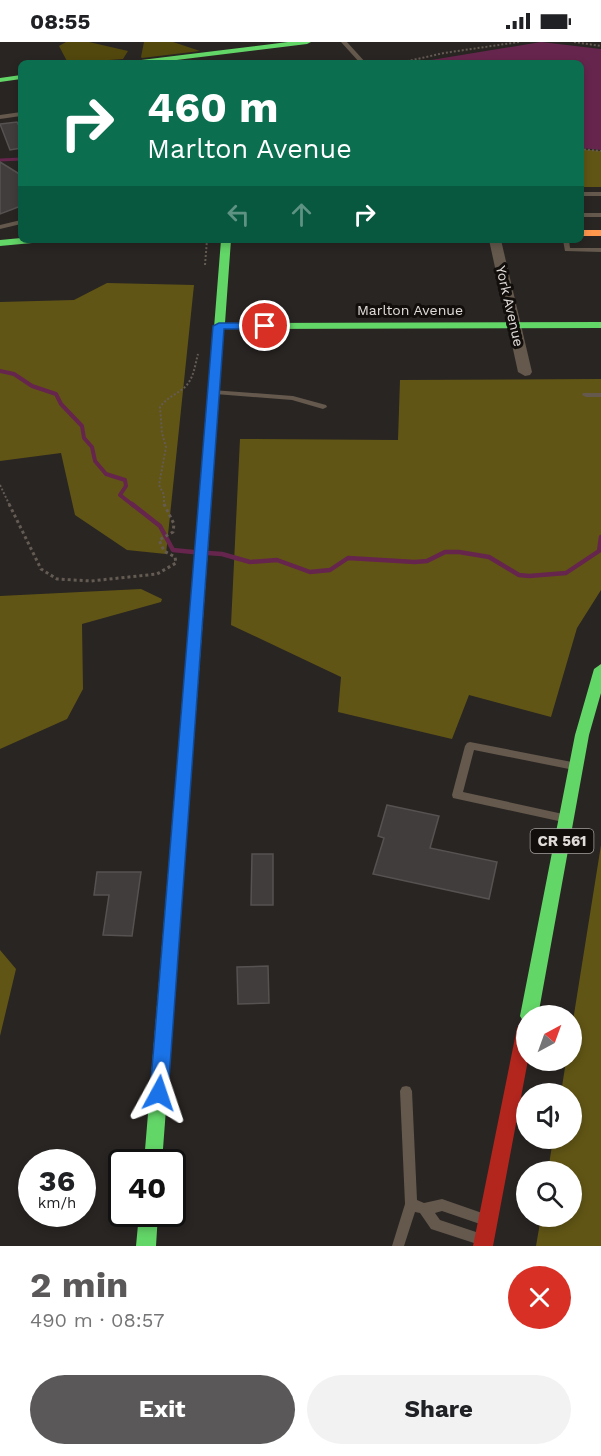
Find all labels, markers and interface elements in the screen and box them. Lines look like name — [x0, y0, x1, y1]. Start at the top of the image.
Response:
text: 08:55 — [30, 9, 90, 34]
text: 460 m — [147, 83, 279, 132]
icon: right — [48, 84, 126, 162]
text: Marlton Avenue — [147, 133, 352, 165]
icon: left — [222, 198, 255, 231]
icon: ahead — [285, 198, 318, 231]
icon: right — [348, 198, 381, 231]
street label: York Avenue — [493, 264, 527, 348]
pin — [239, 300, 290, 351]
street label: Marlton Avenue — [357, 302, 463, 318]
icon: arrive — [248, 309, 281, 342]
road number: CR 561 — [530, 829, 594, 853]
north arrow — [516, 1005, 582, 1071]
map controls — [516, 1005, 582, 1227]
position arrow — [127, 1061, 191, 1125]
button: sound — [516, 1083, 582, 1149]
speed limit sign: 40 — [108, 1149, 186, 1227]
button: search — [516, 1161, 582, 1227]
text: 36 — [39, 1163, 75, 1198]
text: km/h — [38, 1194, 76, 1212]
text: 2 min — [30, 1264, 128, 1306]
button: close — [508, 1266, 571, 1329]
text: 490 m · 08:57 — [30, 1308, 165, 1332]
button: Exit — [30, 1375, 295, 1444]
button: Share — [307, 1375, 571, 1444]

